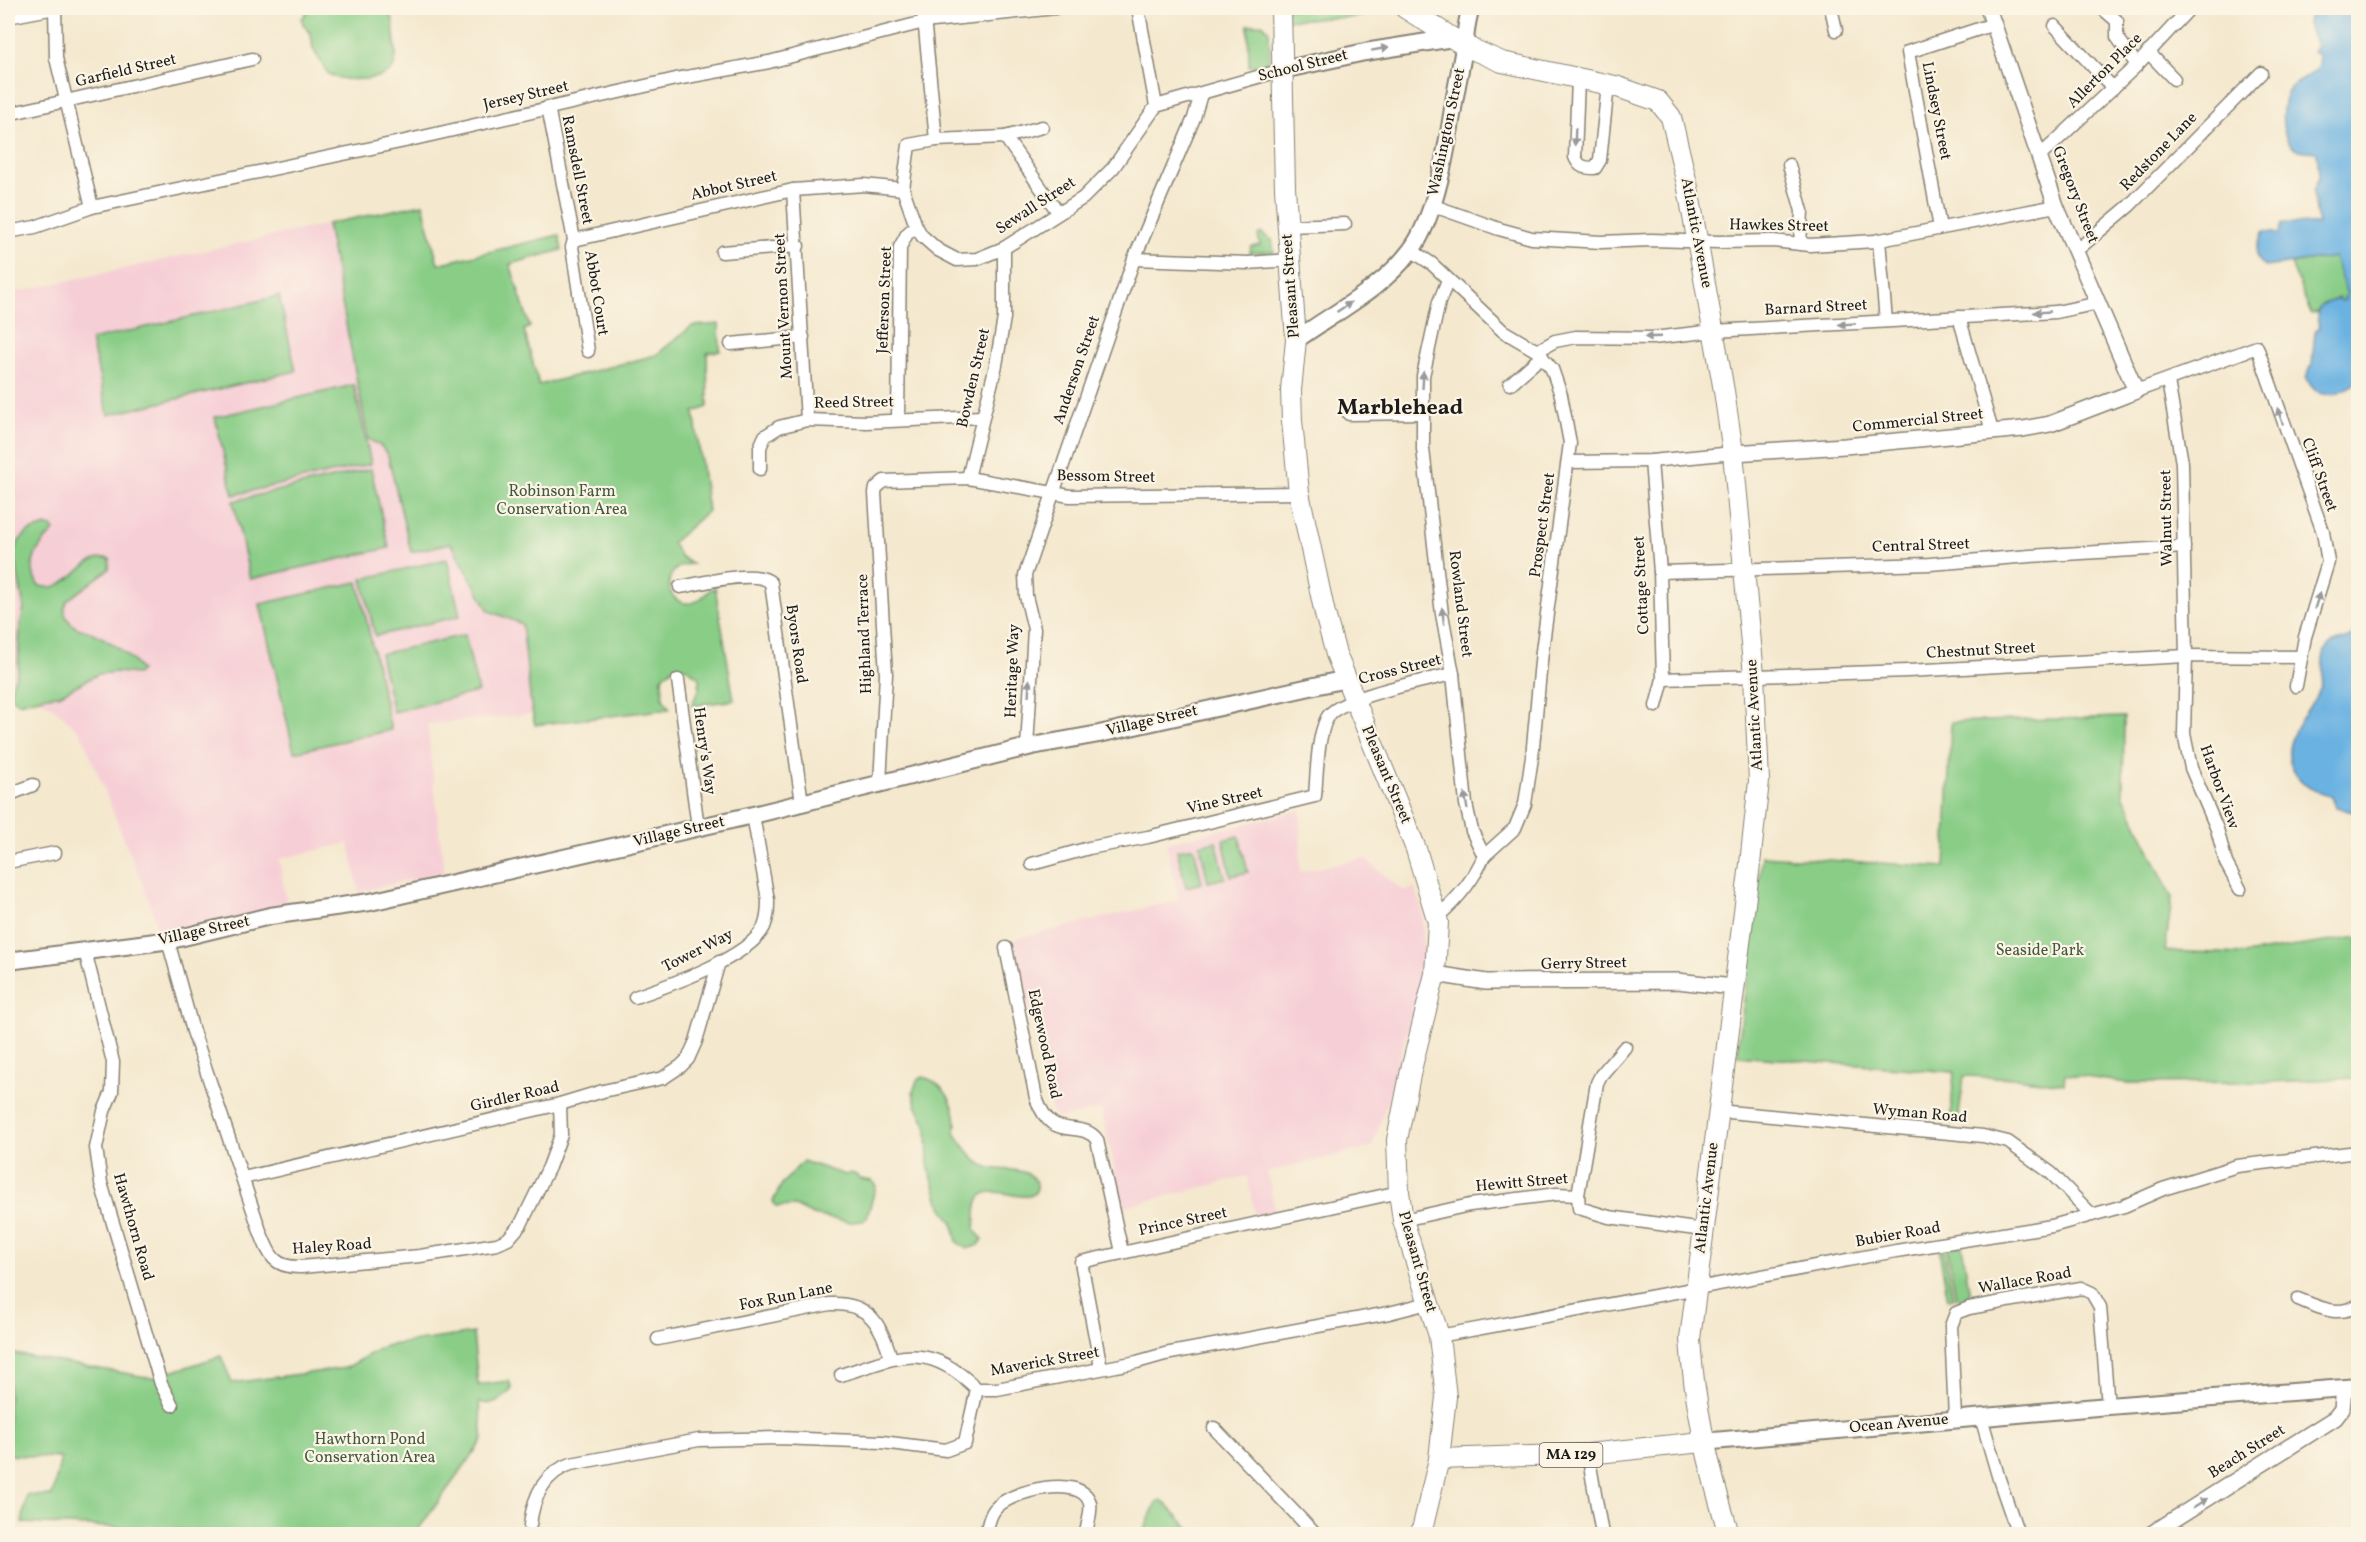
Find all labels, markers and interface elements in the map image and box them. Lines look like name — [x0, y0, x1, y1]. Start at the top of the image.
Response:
street label: Allerton Place — [2062, 28, 2148, 114]
street label: School Street — [1256, 44, 1351, 88]
one-way arrow — [1371, 44, 1390, 53]
street label: Garfield Street — [73, 49, 179, 93]
street label: Lindsey Street — [1916, 60, 1956, 163]
street label: Washington Street — [1423, 66, 1471, 198]
street label: Jersey Street — [481, 75, 571, 117]
street label: Redstone Lane — [2116, 108, 2202, 196]
street label: Ramsdell Street — [556, 113, 598, 227]
one-way arrow — [1571, 128, 1580, 147]
street label: Gregory Street — [2046, 143, 2104, 247]
street label: Abbot Street — [689, 165, 780, 207]
street label: Sewall Street — [992, 172, 1081, 240]
street label: Atlantic Avenue — [1675, 176, 1717, 290]
street label: Hawkes Street — [1729, 214, 1830, 238]
street label: Mount Vernon Street — [769, 232, 799, 380]
street label: Pleasant Street — [1276, 233, 1306, 339]
street label: Jefferson Street — [872, 245, 898, 354]
street label: Abbot Court — [578, 249, 614, 338]
street label: Barnard Street — [1764, 294, 1868, 322]
one-way arrow — [1336, 301, 1352, 313]
one-way arrow — [2032, 308, 2051, 317]
street label: Anderson Street — [1048, 312, 1106, 428]
one-way arrow — [1837, 319, 1856, 328]
street label: Bowden Street — [952, 326, 996, 430]
one-way arrow — [1643, 333, 1662, 342]
one-way arrow — [1419, 371, 1428, 390]
street label: Reed Street — [814, 391, 895, 415]
district label: Marblehead — [1337, 393, 1463, 424]
street label: Commercial Street — [1851, 403, 1985, 439]
one-way arrow — [2275, 407, 2285, 425]
street label: Cliff Street — [2295, 435, 2343, 515]
street label: Bessom Street — [1056, 465, 1156, 489]
street label: Walnut Street — [2155, 469, 2179, 567]
street label: Prospect Street — [1525, 471, 1561, 579]
park label: Robinson Farm Conservation Area — [496, 481, 628, 521]
street label: Central Street — [1872, 533, 1971, 559]
street label: Cottage Street — [1628, 535, 1656, 635]
street label: Rowland Street — [1443, 549, 1478, 659]
street label: Highland Terrace — [852, 573, 878, 695]
one-way arrow — [2313, 592, 2322, 610]
street label: Byors Road — [780, 603, 812, 685]
one-way arrow — [1438, 607, 1448, 626]
street label: Heritage Way — [1000, 623, 1026, 719]
street label: Chestnut Street — [1926, 637, 2037, 665]
street label: Cross Street — [1356, 649, 1444, 691]
street label: Atlantic Avenue — [1741, 658, 1769, 772]
one-way arrow — [1025, 679, 1034, 698]
street label: Village Street — [1104, 700, 1200, 742]
street label: Henry's Way — [687, 706, 721, 797]
street label: Pleasant Street — [1355, 722, 1417, 828]
street label: Harbor View — [2194, 742, 2245, 833]
street label: Vine Street — [1185, 782, 1265, 820]
one-way arrow — [1461, 791, 1470, 810]
street label: Village Street — [631, 811, 727, 853]
street label: Village Street — [156, 910, 252, 951]
street label: Tower Way — [659, 924, 738, 978]
park label: Seaside Park — [1996, 940, 2085, 962]
street label: Gerry Street — [1541, 952, 1628, 976]
street label: Edgewood Road — [1022, 987, 1066, 1101]
street label: Girdler Road — [468, 1076, 562, 1118]
street label: Wyman Road — [1872, 1099, 1968, 1129]
street label: Atlantic Avenue — [1689, 1141, 1725, 1255]
street label: Hewitt Street — [1475, 1168, 1570, 1198]
street label: Hawthorn Road — [107, 1171, 159, 1283]
street label: Prince Street — [1137, 1202, 1230, 1242]
street label: Pleasant Street — [1392, 1209, 1442, 1316]
street label: Bubier Road — [1854, 1217, 1942, 1253]
street label: Haley Road — [291, 1233, 373, 1261]
street label: Wallace Road — [1977, 1262, 2073, 1300]
street label: Fox Run Lane — [737, 1277, 835, 1317]
street label: Maverick Street — [989, 1342, 1102, 1382]
street label: Ocean Avenue — [1848, 1409, 1950, 1439]
street label: Beach Street — [2204, 1419, 2290, 1484]
park label: Hawthorn Pond Conservation Area — [304, 1429, 436, 1469]
road number: MA 129 — [1540, 1443, 1602, 1467]
one-way arrow — [2192, 1498, 2208, 1509]

